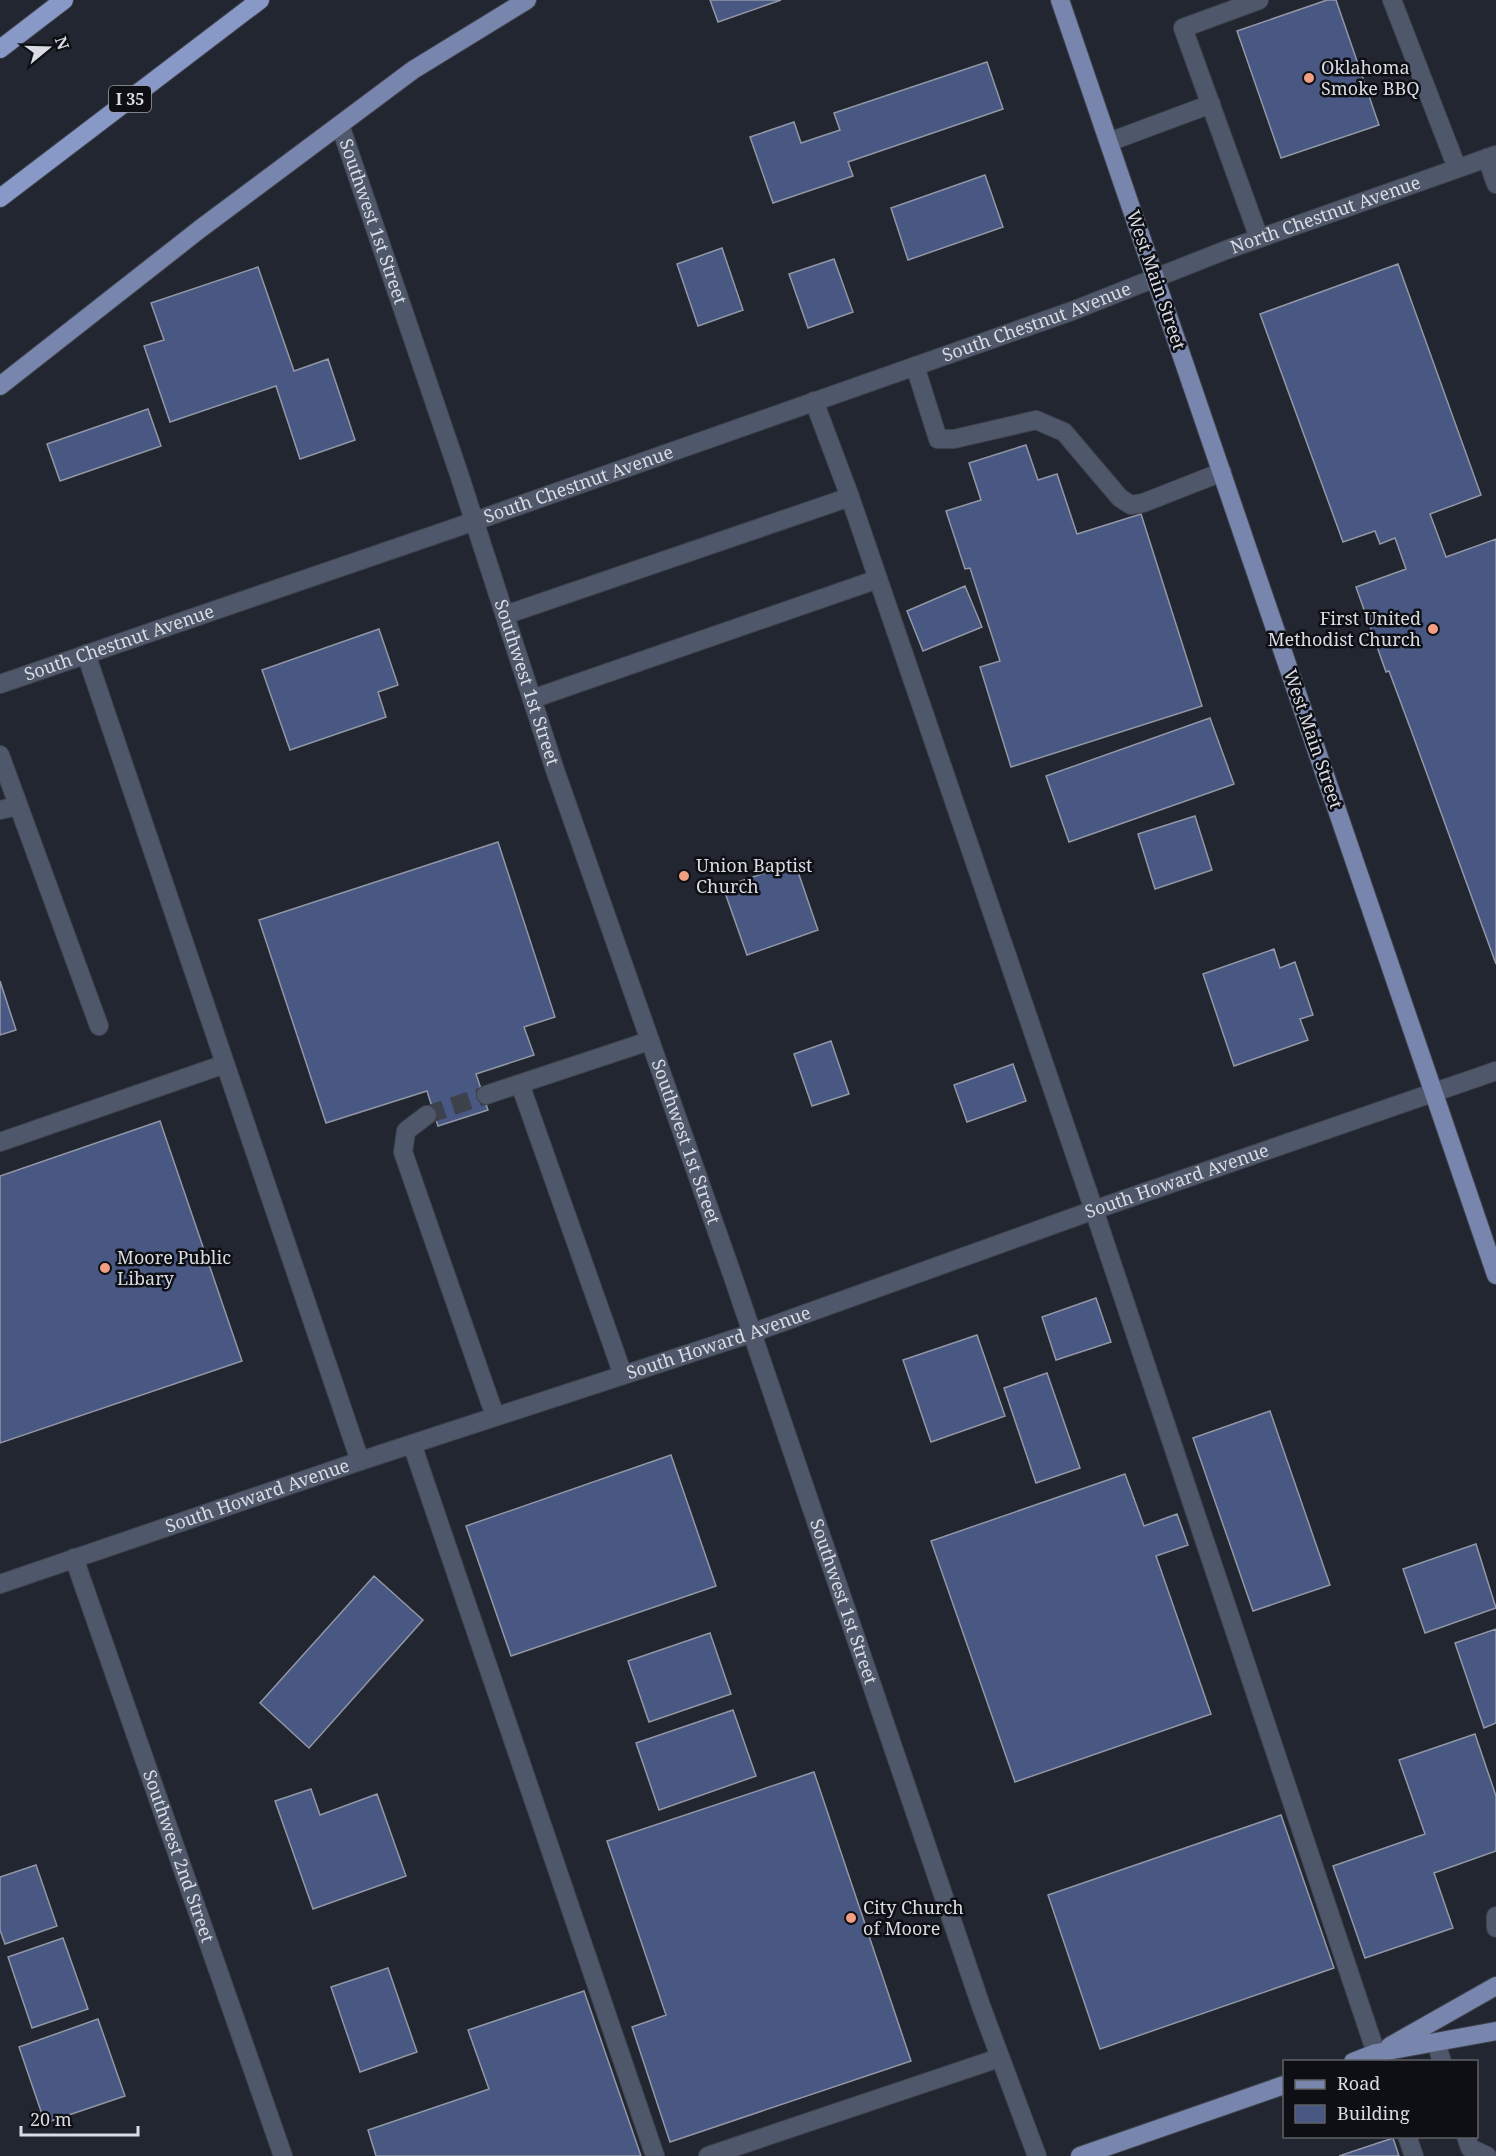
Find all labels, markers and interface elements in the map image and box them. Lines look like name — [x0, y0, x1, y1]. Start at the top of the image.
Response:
north arrow — [18, 18, 78, 78]
text: N — [50, 34, 75, 53]
place label: Oklahoma Smoke BBQ — [1321, 55, 1420, 100]
marker: Oklahoma Smoke BBQ — [1302, 71, 1316, 85]
road number: I 35 — [109, 86, 151, 112]
street label: Southwest 1st Street — [335, 135, 413, 307]
street label: North Chestnut Avenue — [1227, 170, 1423, 259]
street label: West Main Street — [1122, 207, 1192, 353]
street label: South Chestnut Avenue — [939, 276, 1134, 367]
street label: South Chestnut Avenue — [480, 439, 676, 528]
street label: Southwest 1st Street — [489, 596, 566, 768]
street label: South Chestnut Avenue — [21, 598, 217, 686]
place label: First United Methodist Church — [1268, 606, 1421, 651]
marker: First United Methodist Church — [1426, 622, 1440, 636]
street label: West Main Street — [1279, 666, 1349, 812]
place label: Union Baptist Church — [696, 853, 812, 898]
marker: Union Baptist Church — [677, 869, 691, 883]
street label: Southwest 1st Street — [646, 1056, 727, 1227]
street label: South Howard Avenue — [1081, 1137, 1272, 1223]
place label: Moore Public Libary — [117, 1245, 231, 1290]
marker: Moore Public Libary — [98, 1261, 112, 1275]
street label: South Howard Avenue — [623, 1300, 814, 1384]
street label: South Howard Avenue — [162, 1453, 352, 1538]
street label: Southwest 1st Street — [805, 1515, 884, 1687]
street label: Southwest 2nd Street — [138, 1766, 220, 1946]
place label: City Church of Moore — [863, 1895, 964, 1940]
marker: City Church of Moore — [844, 1911, 858, 1925]
legend — [1283, 2060, 1478, 2138]
text: Road — [1337, 2071, 1380, 2095]
scale bar — [21, 2099, 138, 2137]
text: Building — [1337, 2101, 1410, 2125]
text: 20 m — [30, 2107, 72, 2131]

